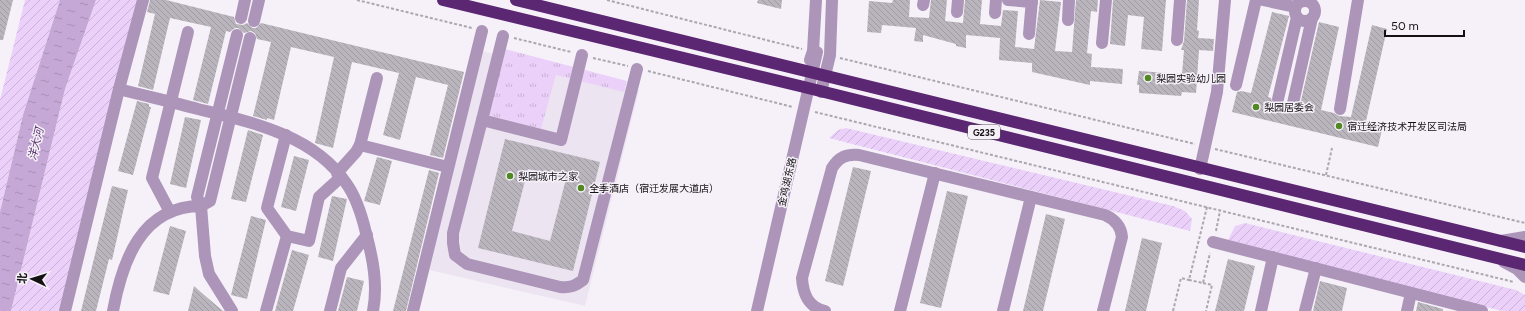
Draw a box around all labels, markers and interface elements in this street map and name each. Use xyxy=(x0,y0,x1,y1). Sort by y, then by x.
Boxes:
scale bar xyxy=(1385,12,1464,38)
text: 50 m xyxy=(1391,19,1419,33)
place label: 梨园实验幼儿园 xyxy=(1156,72,1226,85)
marker: 梨园实验幼儿园 xyxy=(1143,73,1153,83)
place label: 梨园居委会 xyxy=(1264,101,1314,114)
marker: 梨园居委会 xyxy=(1251,102,1261,112)
place label: 宿迁经济技术开发区司法局 xyxy=(1347,120,1467,133)
marker: 宿迁经济技术开发区司法局 xyxy=(1334,121,1344,131)
water label: 洋大河 xyxy=(26,124,47,162)
road number: G235 xyxy=(968,125,1000,139)
street label: 金鸡湖东路 xyxy=(775,156,799,208)
place label: 梨园城市之家 xyxy=(518,170,579,183)
marker: 梨园城市之家 xyxy=(505,171,515,181)
place label: 全季酒店（宿迁发展大道店） xyxy=(589,182,719,195)
marker: 全季酒店（宿迁发展大道店） xyxy=(576,183,586,193)
north arrow xyxy=(12,259,52,299)
text: 北 xyxy=(16,272,29,284)

